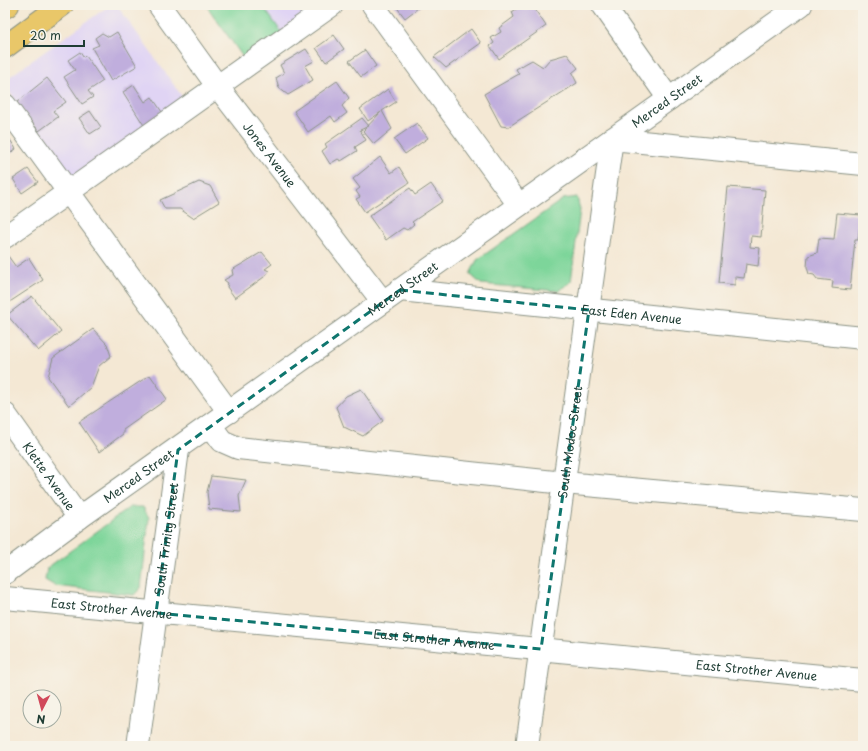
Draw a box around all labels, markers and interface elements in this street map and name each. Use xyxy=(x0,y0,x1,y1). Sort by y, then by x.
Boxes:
scale bar xyxy=(24,22,84,48)
text: 20 m xyxy=(30,26,61,44)
street label: Merced Street xyxy=(628,69,706,132)
street label: Jones Avenue xyxy=(239,118,301,191)
street label: Merced Street xyxy=(364,257,441,319)
street label: East Eden Avenue xyxy=(581,300,683,328)
street label: South Modoc Street xyxy=(553,385,586,499)
street label: Klette Avenue xyxy=(19,438,80,514)
street label: Merced Street xyxy=(99,445,177,507)
street label: South Trinity Street xyxy=(149,481,183,596)
street label: East Strother Avenue xyxy=(50,593,173,623)
street label: East Strother Avenue xyxy=(373,624,496,654)
street label: East Strother Avenue xyxy=(695,655,819,685)
north arrow xyxy=(22,689,62,729)
text: N xyxy=(35,711,46,728)

